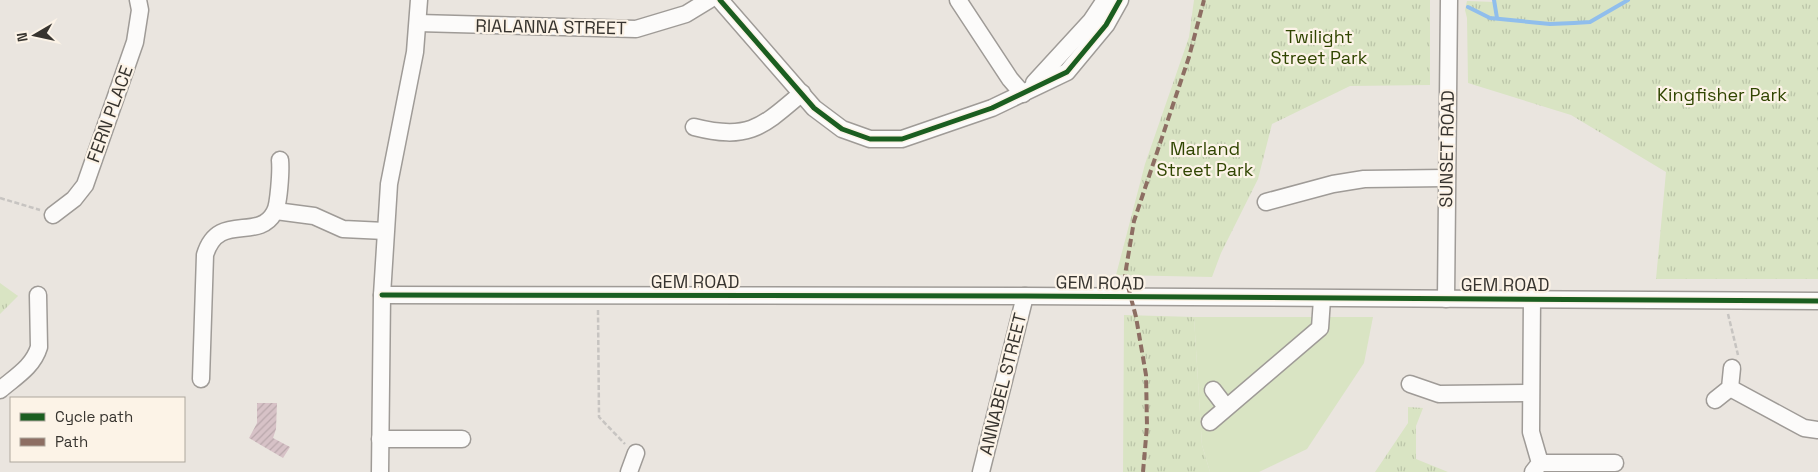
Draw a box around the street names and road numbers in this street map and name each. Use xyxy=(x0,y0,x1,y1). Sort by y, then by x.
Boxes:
street label: RIALANNA STREET xyxy=(475,14,627,39)
street label: FERN PLACE xyxy=(81,62,138,165)
street label: SUNSET ROAD xyxy=(1434,90,1459,208)
street label: GEM ROAD xyxy=(651,270,739,293)
street label: GEM ROAD xyxy=(1055,270,1145,295)
street label: GEM ROAD xyxy=(1461,273,1549,296)
street label: ANNABEL STREET xyxy=(974,310,1031,457)

